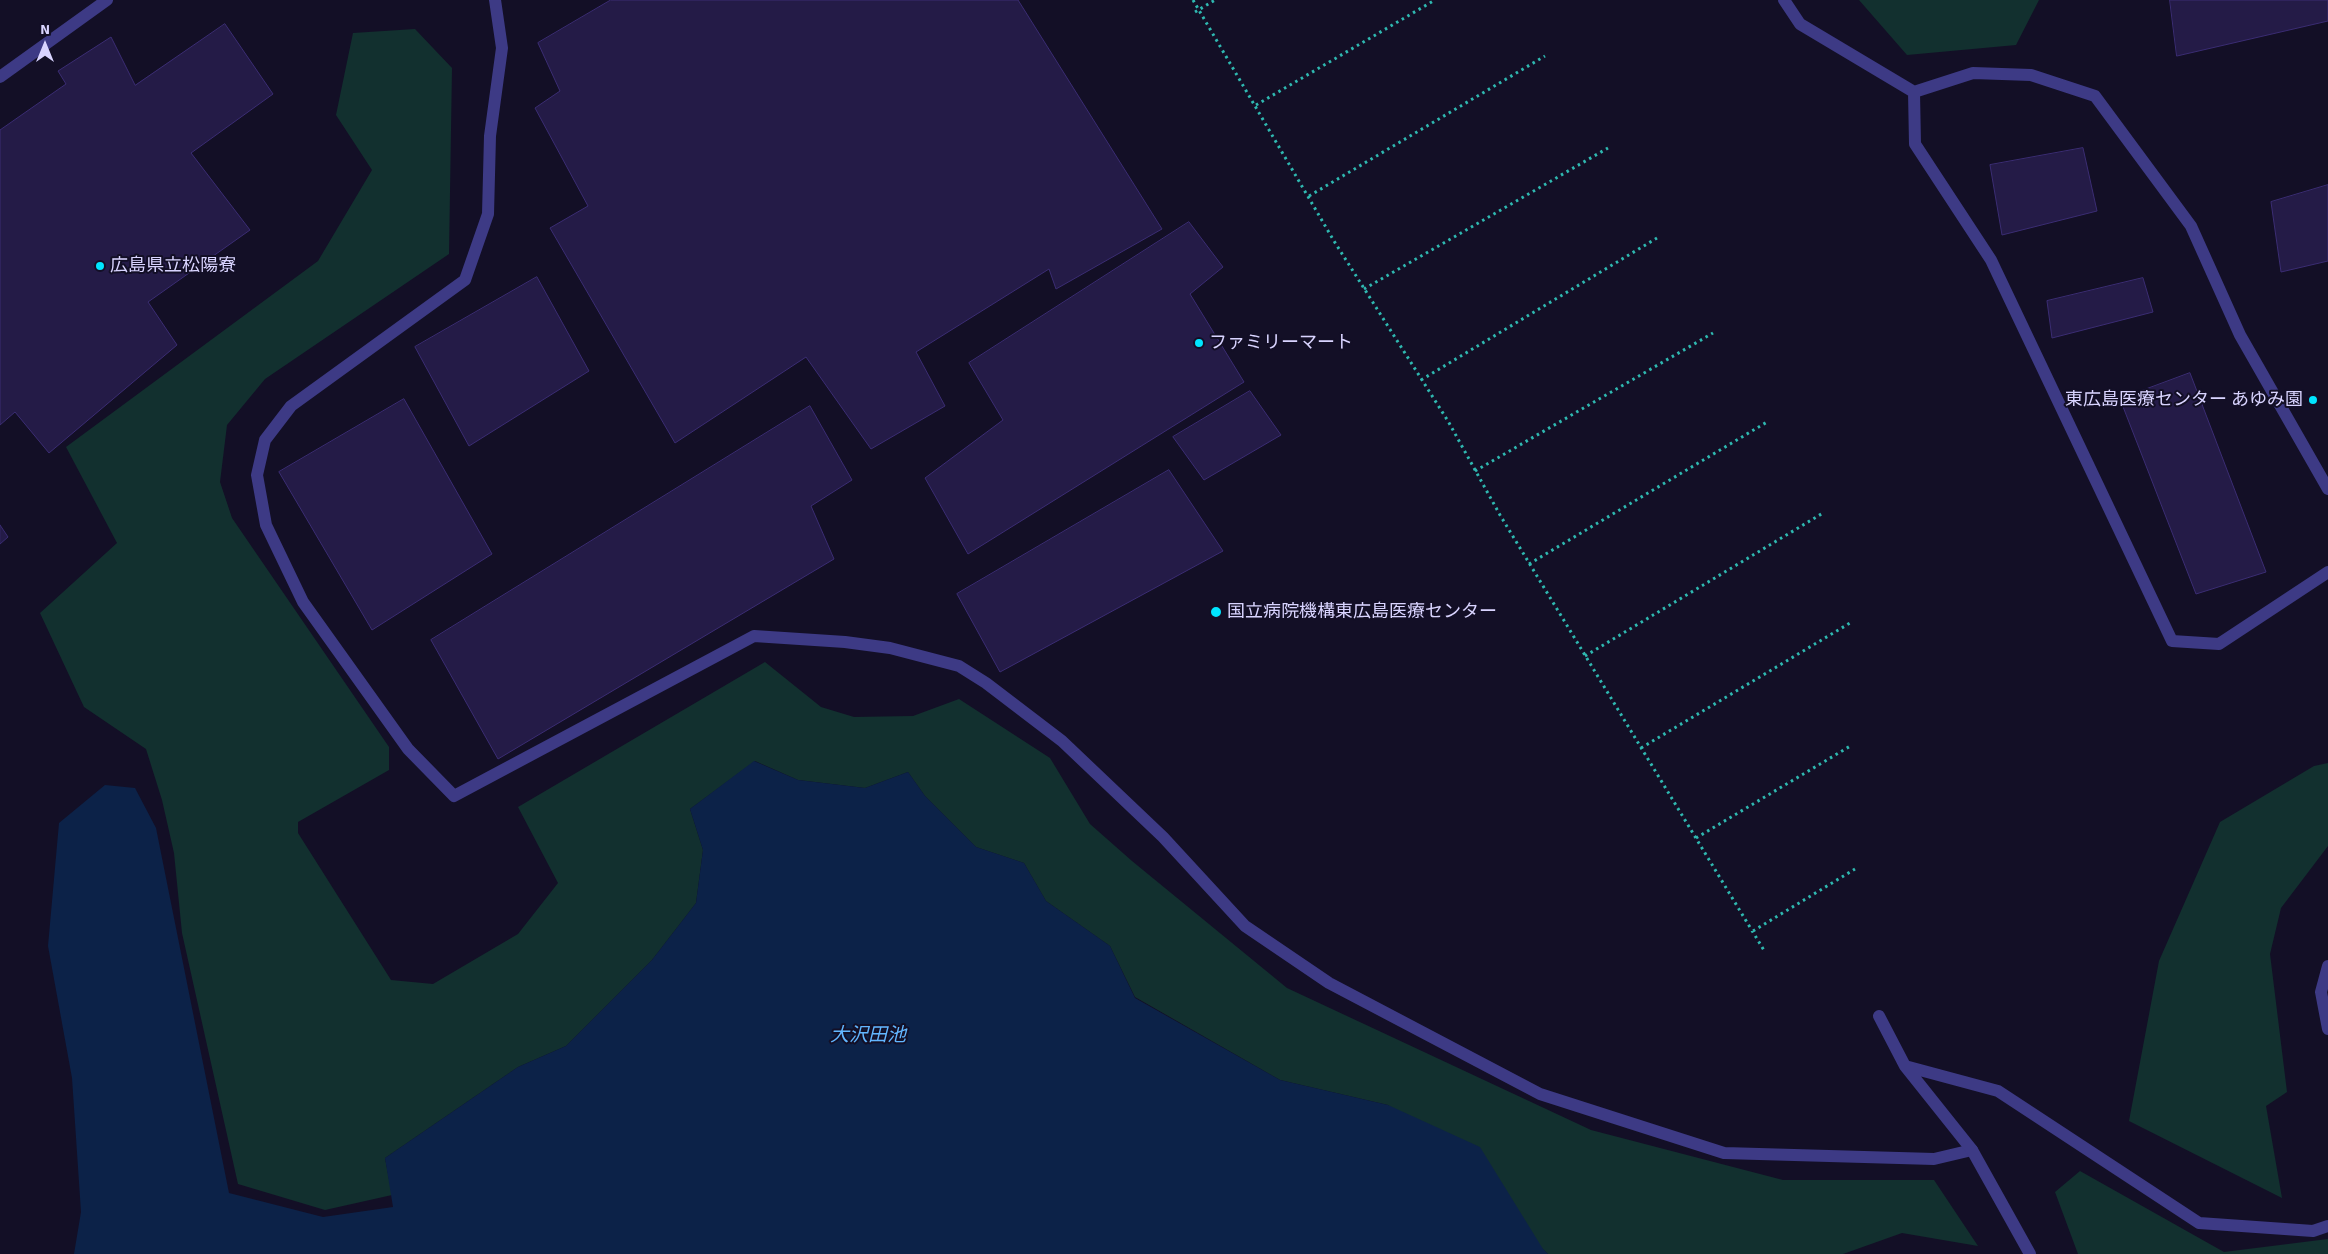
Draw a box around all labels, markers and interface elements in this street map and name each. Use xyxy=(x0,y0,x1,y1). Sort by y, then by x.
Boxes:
north arrow xyxy=(20,20,70,70)
text: N xyxy=(40,21,50,38)
place label: 広島県立松陽寮 xyxy=(110,255,236,277)
marker: 広島県立松陽寮 xyxy=(94,260,106,272)
place label: ファミリーマート xyxy=(1209,332,1353,354)
marker: ファミリーマート xyxy=(1193,337,1205,349)
place label: 東広島医療センター あゆみ園 xyxy=(2065,389,2303,411)
marker: 東広島医療センター あゆみ園 xyxy=(2307,394,2319,406)
place label: 国立病院機構東広島医療センター xyxy=(1227,601,1497,623)
marker: 国立病院機構東広島医療センター xyxy=(1209,605,1223,619)
water label: 大沢田池 xyxy=(830,1025,906,1047)

